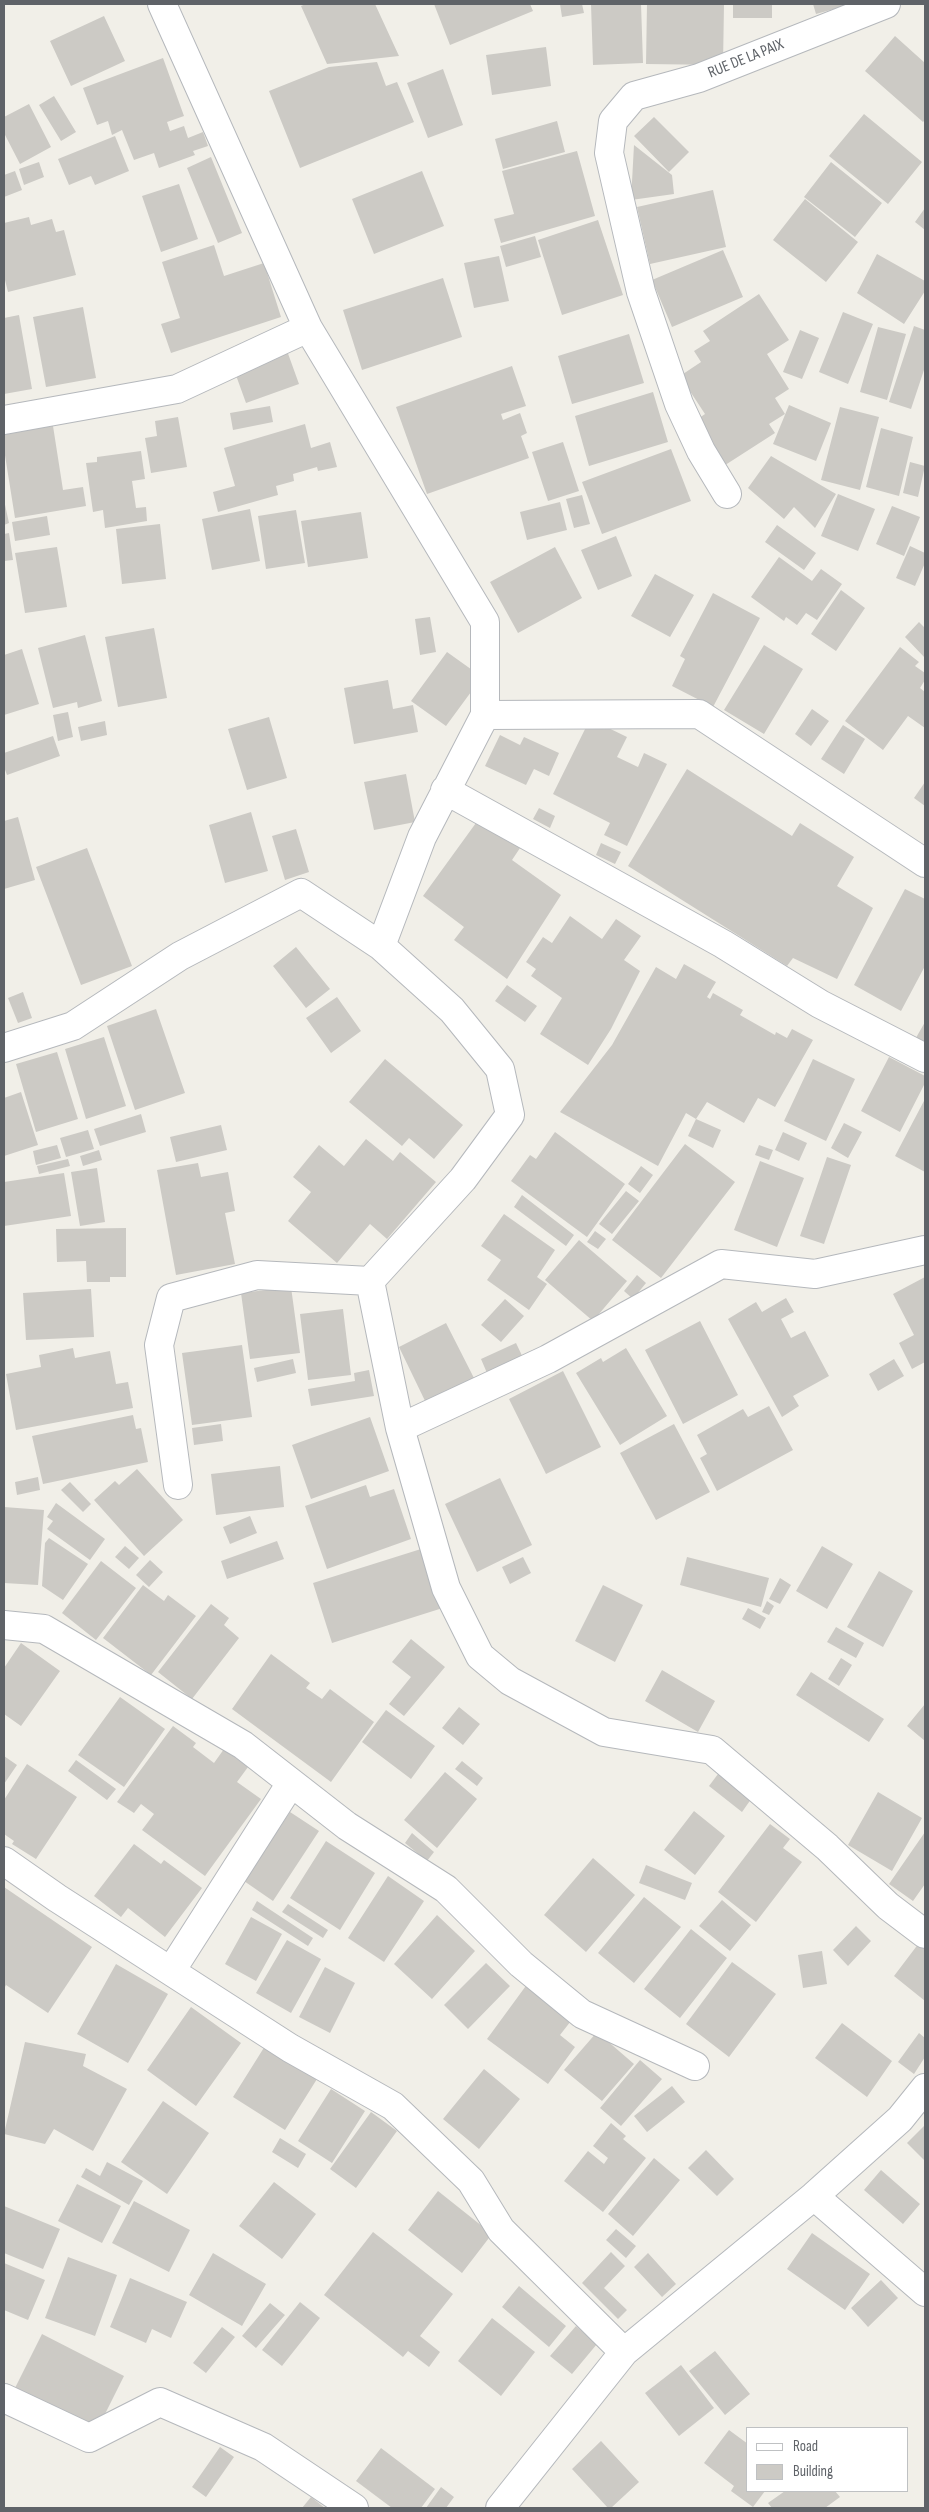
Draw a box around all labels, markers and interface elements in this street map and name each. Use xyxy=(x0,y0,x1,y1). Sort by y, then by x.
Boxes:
street label: RUE DE LA PAIX xyxy=(705,35,787,83)
legend xyxy=(746,2427,909,2492)
text: Road xyxy=(793,2437,818,2456)
text: Building xyxy=(793,2462,833,2481)

